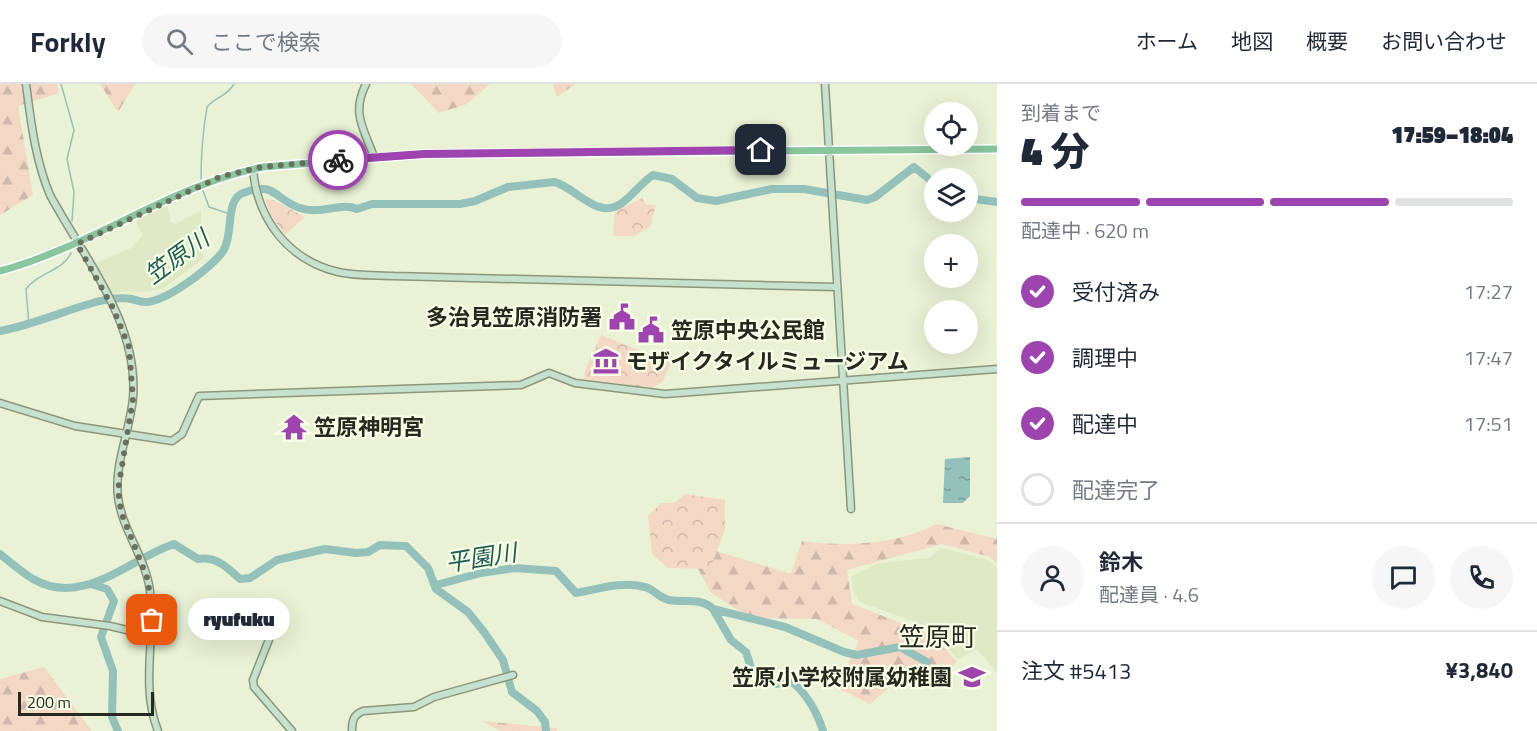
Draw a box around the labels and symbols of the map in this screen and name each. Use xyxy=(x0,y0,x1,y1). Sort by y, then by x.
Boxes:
pin xyxy=(735,124,786,175)
courier xyxy=(308,130,368,190)
water label: 笠原川 xyxy=(137,219,219,292)
place label: 多治見笠原消防署 xyxy=(426,300,602,334)
public building icon: 多治見笠原消防署 xyxy=(607,302,637,332)
place label: 笠原中央公民館 xyxy=(671,313,825,347)
public building icon: 笠原中央公民館 xyxy=(636,315,666,345)
place label: モザイクタイルミュージアム xyxy=(626,344,909,378)
museum icon: モザイクタイルミュージアム xyxy=(591,346,621,376)
place label: 笠原神明宮 xyxy=(314,410,424,444)
temple icon: 笠原神明宮 xyxy=(279,412,309,442)
water label: 平園川 xyxy=(442,533,522,580)
pin xyxy=(126,594,177,645)
callout: ryufuku xyxy=(188,599,290,641)
district label: 笠原町 xyxy=(899,617,977,656)
place label: 笠原小学校附属幼稚園 xyxy=(732,660,952,694)
school or university icon: 笠原小学校附属幼稚園 xyxy=(957,662,987,692)
scale bar xyxy=(18,689,154,716)

